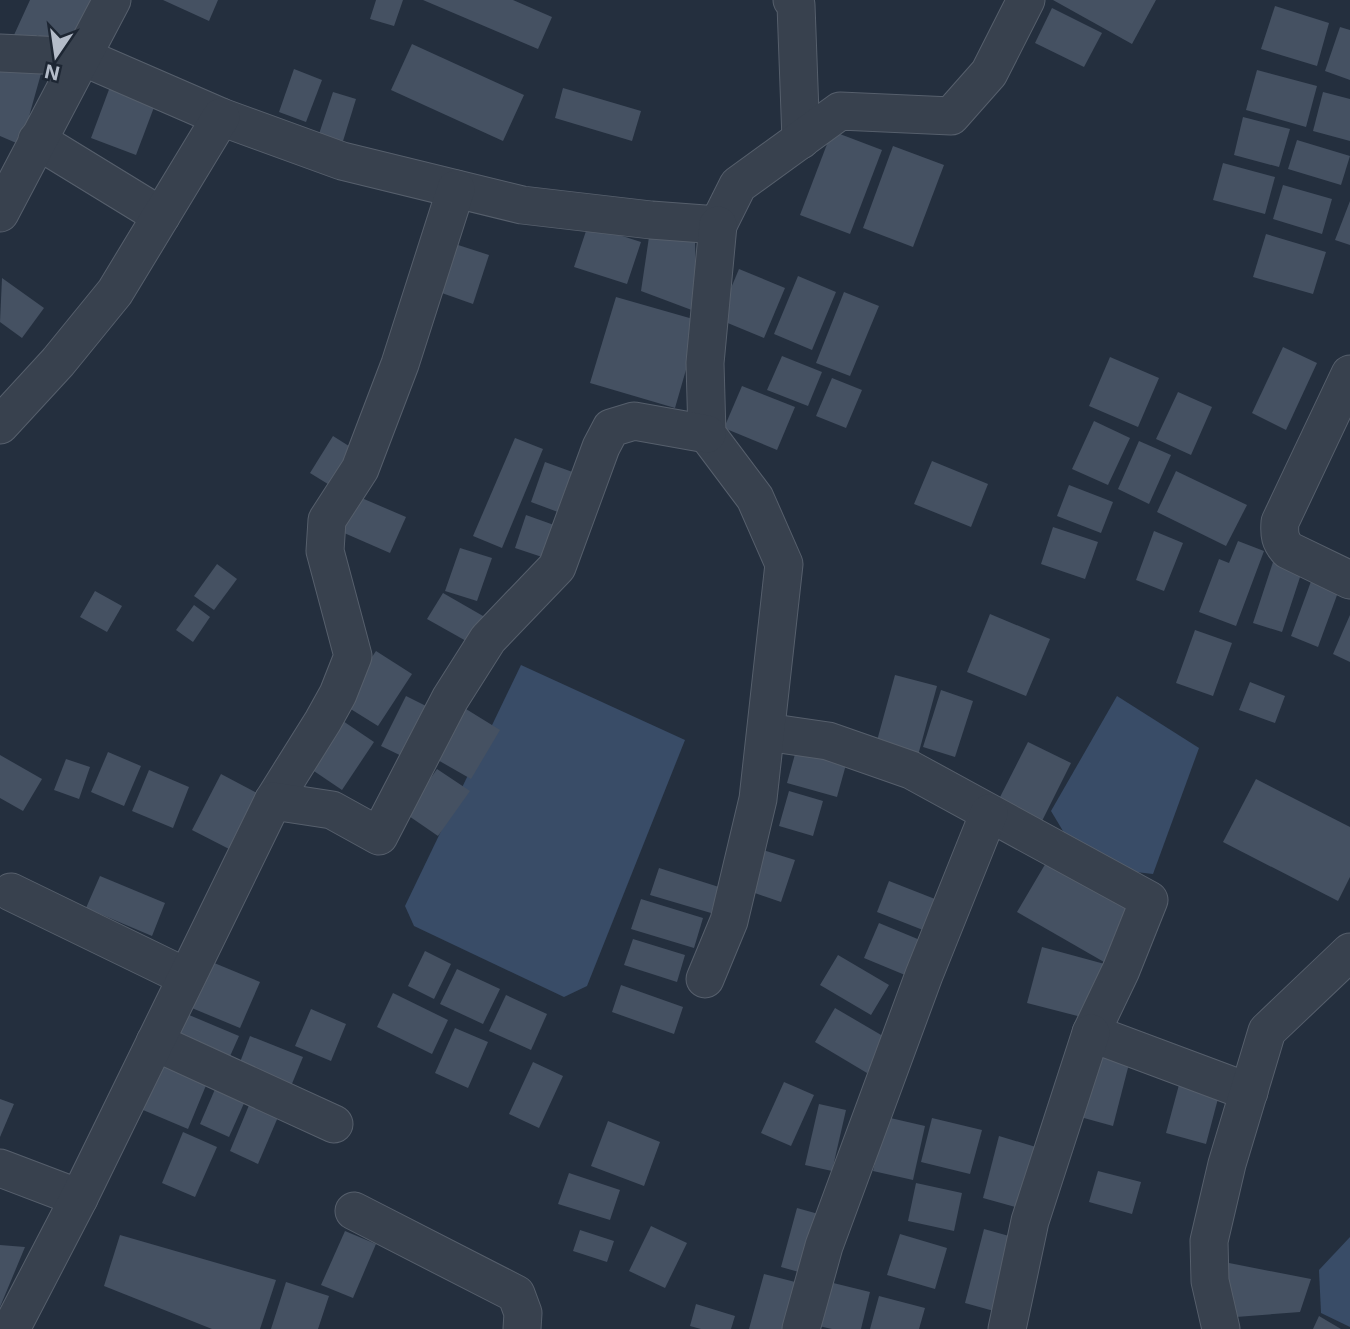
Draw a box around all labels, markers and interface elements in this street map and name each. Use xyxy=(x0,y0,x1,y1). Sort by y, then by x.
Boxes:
north arrow xyxy=(21,21,91,91)
text: N xyxy=(43,59,62,85)

